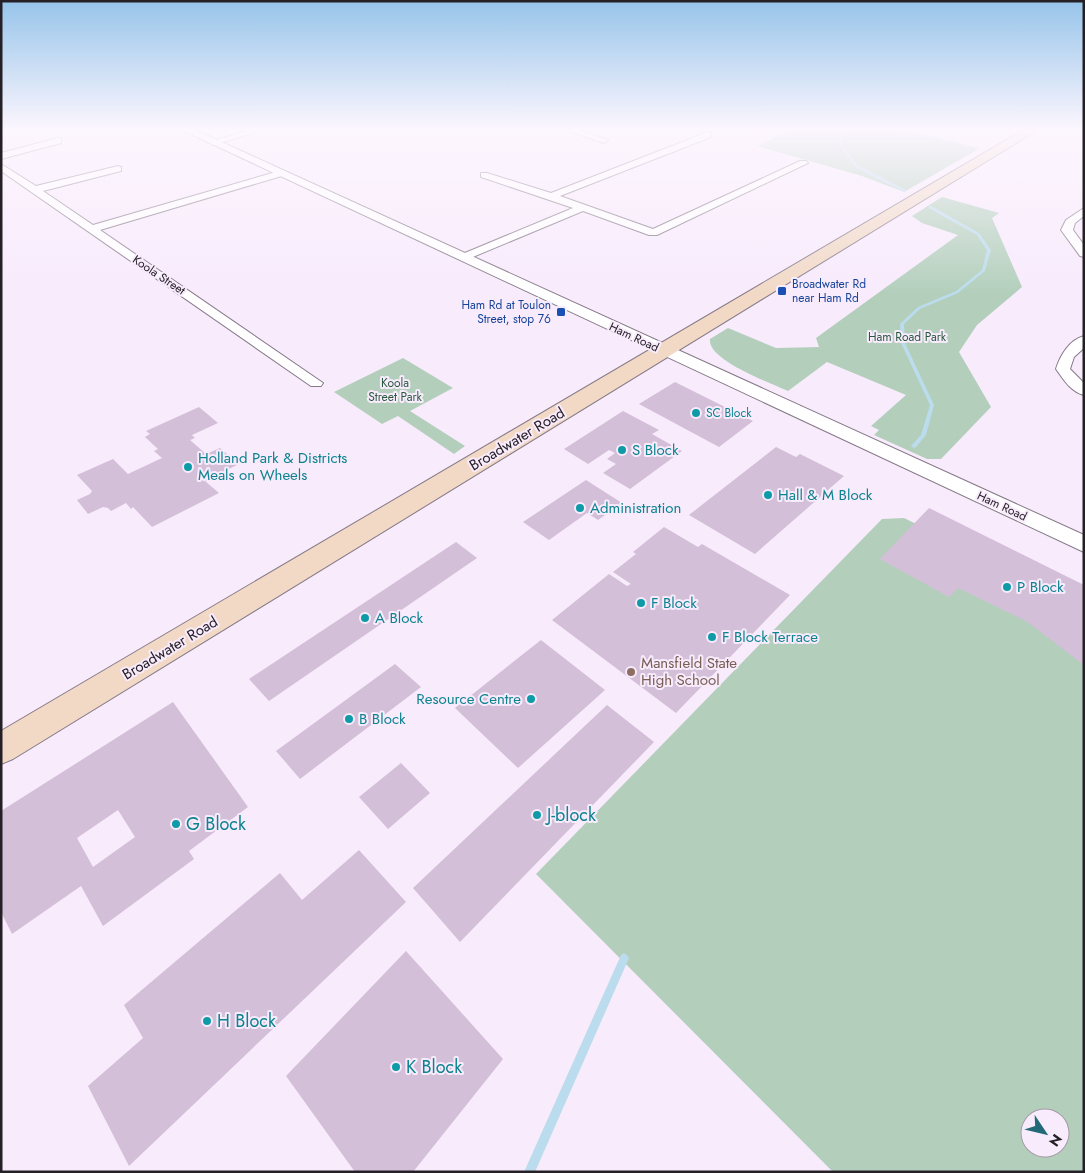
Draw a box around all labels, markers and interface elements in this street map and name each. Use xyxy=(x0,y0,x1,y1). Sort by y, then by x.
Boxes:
street label: Koola Street xyxy=(129,251,189,299)
place label: Broadwater Rd near Ham Rd xyxy=(792,275,866,307)
marker: Broadwater Rd near Ham Rd xyxy=(776,285,788,297)
place label: Ham Rd at Toulon Street, stop 76 xyxy=(461,296,551,328)
marker: Ham Rd at Toulon Street, stop 76 xyxy=(555,306,567,318)
street label: Ham Road xyxy=(606,318,662,356)
park label: Ham Road Park xyxy=(868,328,947,346)
park label: Koola Street Park xyxy=(368,374,423,406)
street label: Broadwater Road xyxy=(465,402,569,476)
place label: SC Block xyxy=(706,404,752,422)
marker: SC Block xyxy=(690,407,702,419)
place label: S Block xyxy=(632,439,679,461)
marker: S Block xyxy=(616,444,628,456)
place label: Holland Park & Districts Meals on Wheels xyxy=(198,447,347,486)
marker: Holland Park & Districts Meals on Wheels xyxy=(182,461,194,473)
place label: Hall & M Block xyxy=(778,484,873,506)
street label: Ham Road xyxy=(974,487,1030,525)
marker: Hall & M Block xyxy=(762,489,774,501)
place label: Administration xyxy=(590,497,681,519)
marker: Administration xyxy=(574,502,586,514)
place label: P Block xyxy=(1017,576,1064,598)
marker: P Block xyxy=(1001,581,1013,593)
place label: F Block xyxy=(651,592,697,614)
marker: F Block xyxy=(635,597,647,609)
place label: A Block xyxy=(375,607,424,629)
street label: Broadwater Road xyxy=(118,611,222,685)
marker: A Block xyxy=(359,612,371,624)
place label: F Block Terrace xyxy=(722,626,818,648)
marker: F Block Terrace xyxy=(706,631,718,643)
place label: Mansfield State High School xyxy=(641,652,737,691)
marker: Mansfield State High School xyxy=(625,666,637,678)
place label: Resource Centre xyxy=(416,688,521,710)
marker: Resource Centre xyxy=(525,693,537,705)
place label: B Block xyxy=(359,708,406,730)
marker: B Block xyxy=(343,713,355,725)
place label: J-block xyxy=(545,802,596,828)
marker: J-block xyxy=(531,809,543,821)
place label: G Block xyxy=(186,811,246,837)
marker: G Block xyxy=(170,818,182,830)
place label: H Block xyxy=(217,1008,276,1034)
marker: H Block xyxy=(201,1015,213,1027)
place label: K Block xyxy=(406,1054,462,1080)
marker: K Block xyxy=(390,1061,402,1073)
north arrow xyxy=(1020,1108,1070,1158)
text: N xyxy=(1044,1130,1067,1151)

